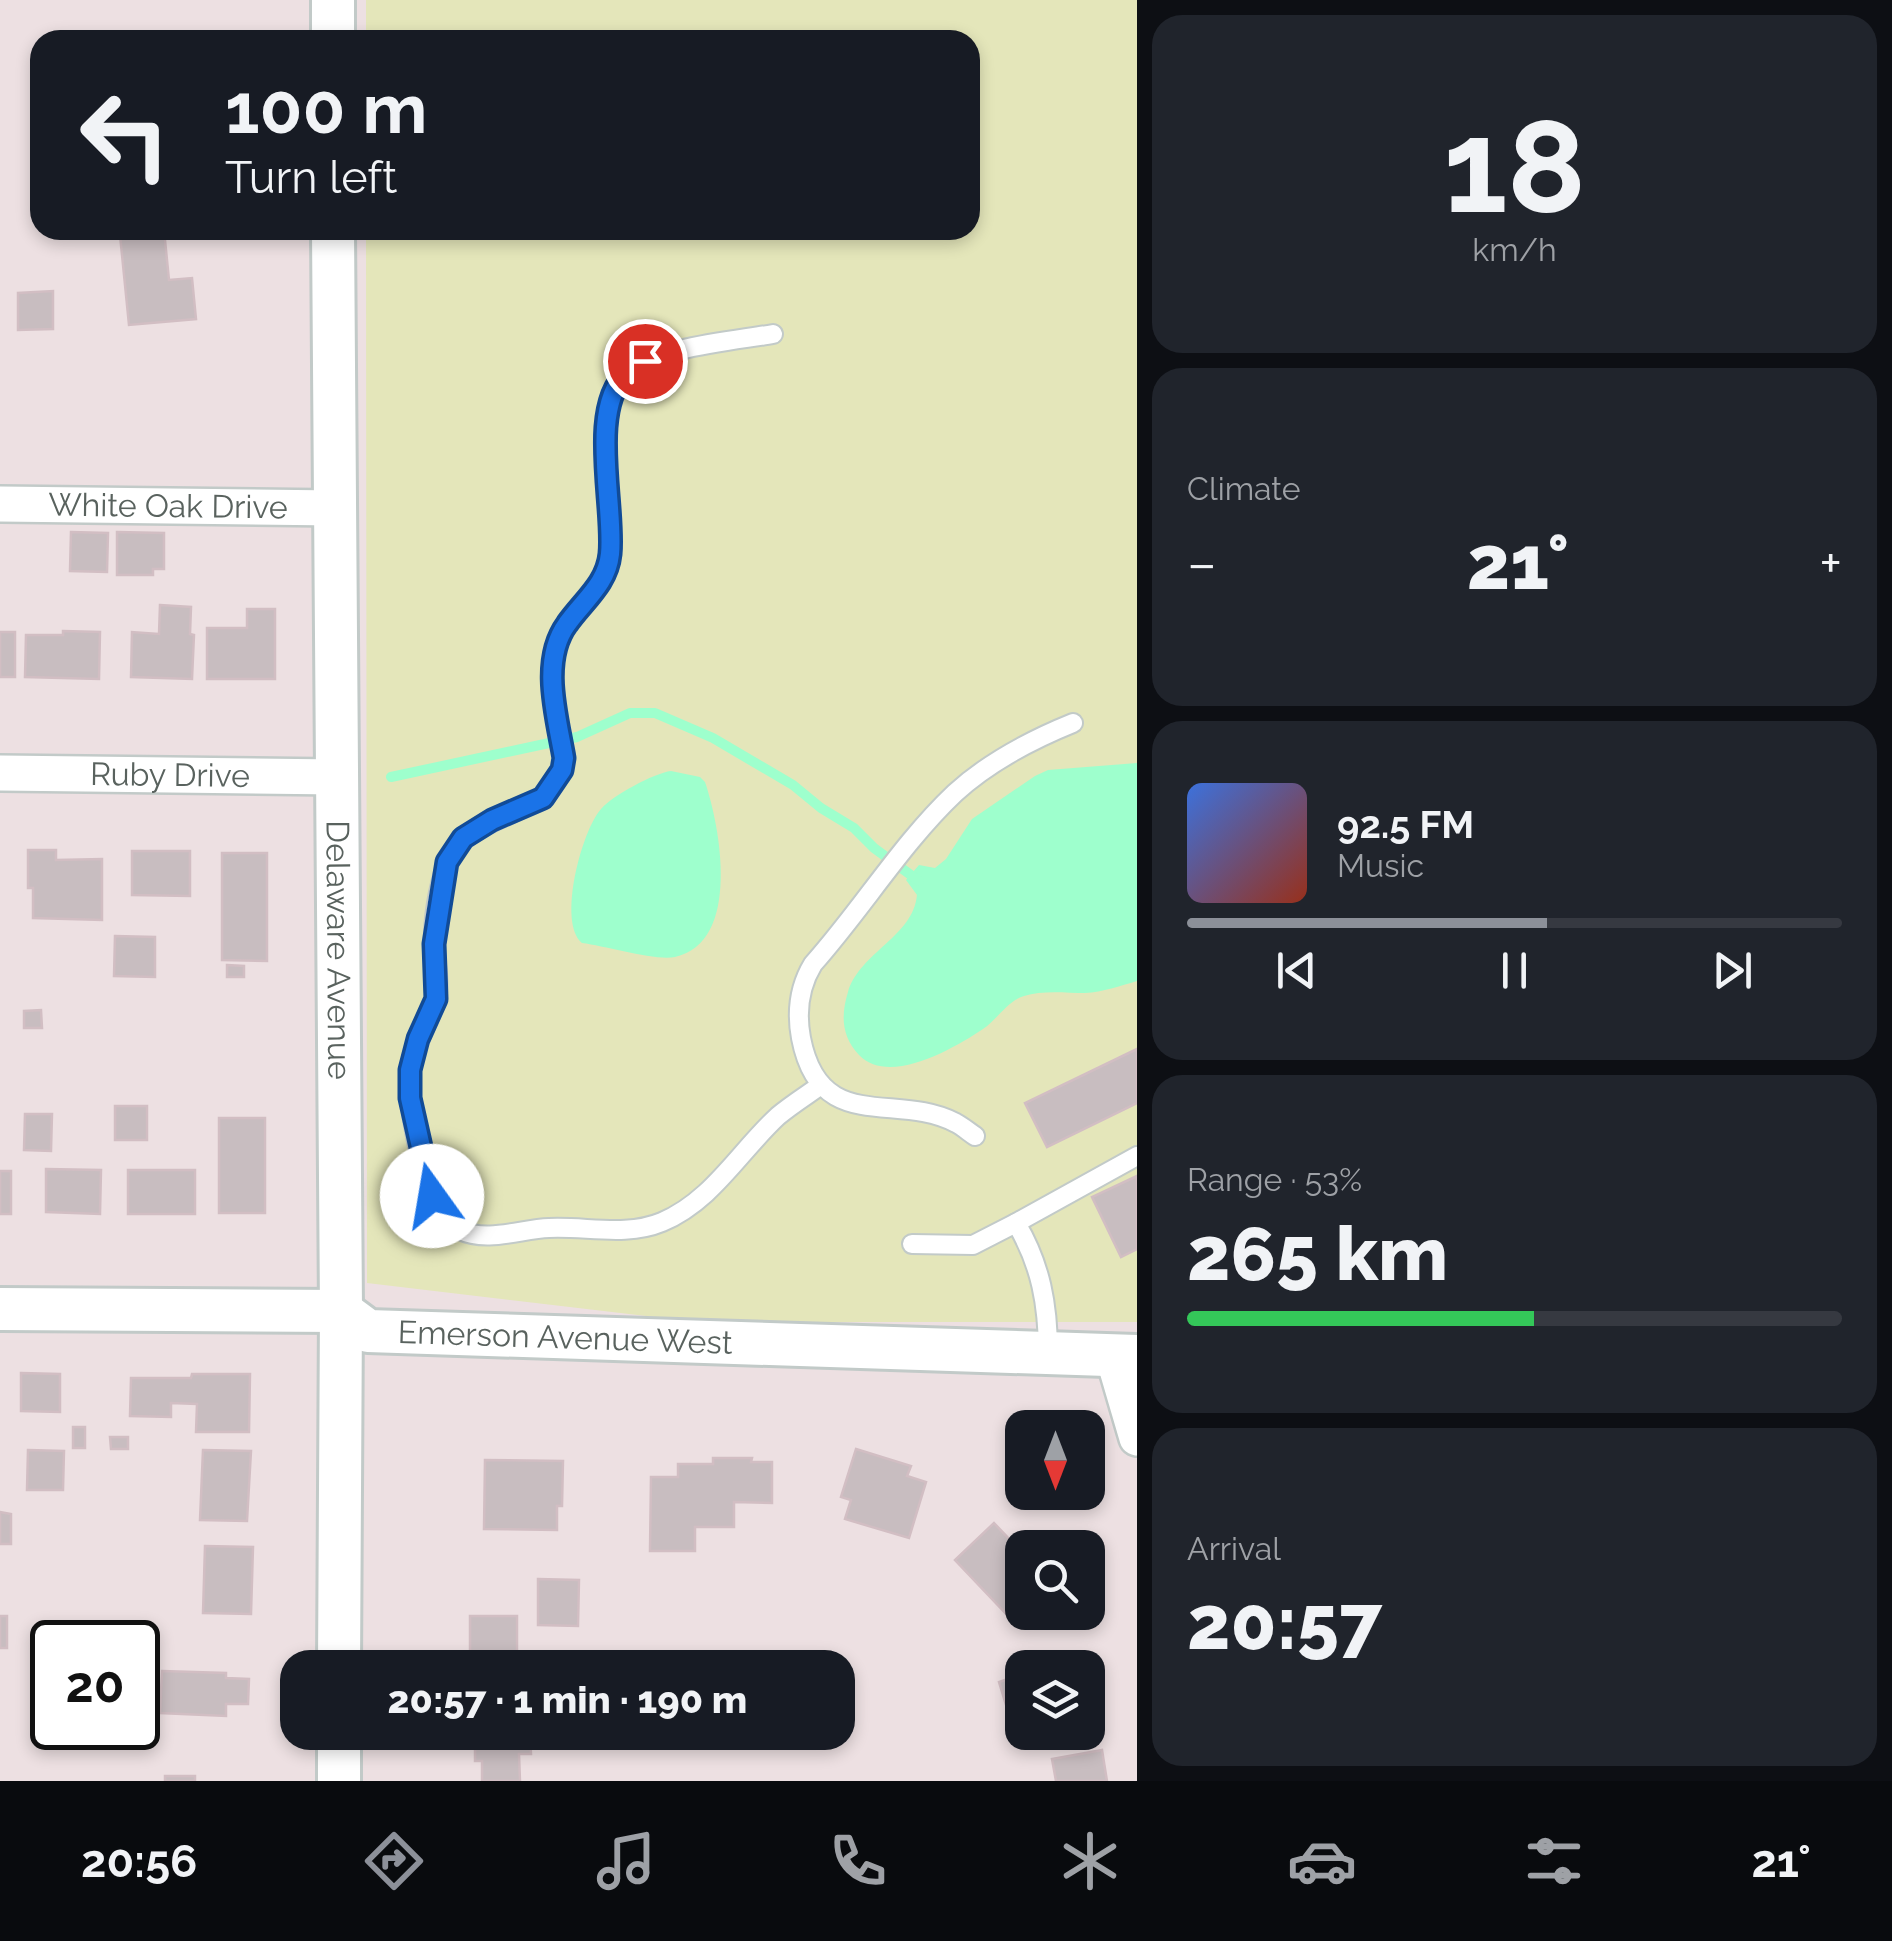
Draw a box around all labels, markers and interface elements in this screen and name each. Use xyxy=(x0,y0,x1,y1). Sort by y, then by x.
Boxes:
text: 100 m xyxy=(225,67,428,149)
icon: left xyxy=(60,70,190,200)
text: 18 xyxy=(1443,90,1586,242)
text: Turn left xyxy=(225,151,397,204)
text: km/h xyxy=(1472,231,1557,268)
pin xyxy=(603,319,688,404)
icon: arrive xyxy=(618,334,673,389)
text: Climate xyxy=(1187,470,1301,507)
street label: White Oak Drive xyxy=(48,486,288,525)
text: 21° xyxy=(1467,518,1569,607)
text: − xyxy=(1187,531,1217,596)
text: + xyxy=(1819,531,1842,596)
street label: Ruby Drive xyxy=(90,755,250,794)
text: 92.5 FM xyxy=(1337,802,1474,847)
street label: Delaware Avenue xyxy=(319,820,358,1080)
text: Music xyxy=(1337,847,1424,884)
icon: previous xyxy=(1269,943,1324,998)
icon: pause xyxy=(1487,943,1542,998)
icon: next xyxy=(1705,943,1760,998)
position arrow xyxy=(380,1144,484,1248)
text: Range · 53% xyxy=(1187,1161,1362,1198)
text: 265 km xyxy=(1187,1209,1448,1298)
street label: Emerson Avenue West xyxy=(397,1313,734,1361)
north arrow xyxy=(1005,1410,1105,1510)
map controls xyxy=(1005,1410,1105,1750)
button: search xyxy=(1005,1530,1105,1630)
text: Arrival xyxy=(1187,1530,1281,1567)
text: 20:57 xyxy=(1187,1578,1382,1667)
speed limit sign: 20 xyxy=(30,1620,160,1750)
button: layers xyxy=(1005,1650,1105,1750)
text: 20:57 · 1 min · 190 m xyxy=(388,1677,747,1722)
icon: directions xyxy=(359,1826,429,1896)
icon: music xyxy=(591,1826,661,1896)
icon: phone xyxy=(823,1826,893,1896)
icon: climate xyxy=(1055,1826,1125,1896)
icon: car xyxy=(1287,1826,1357,1896)
icon: filters xyxy=(1519,1826,1589,1896)
text: 20:56 xyxy=(81,1835,197,1888)
text: 21° xyxy=(1751,1835,1811,1888)

